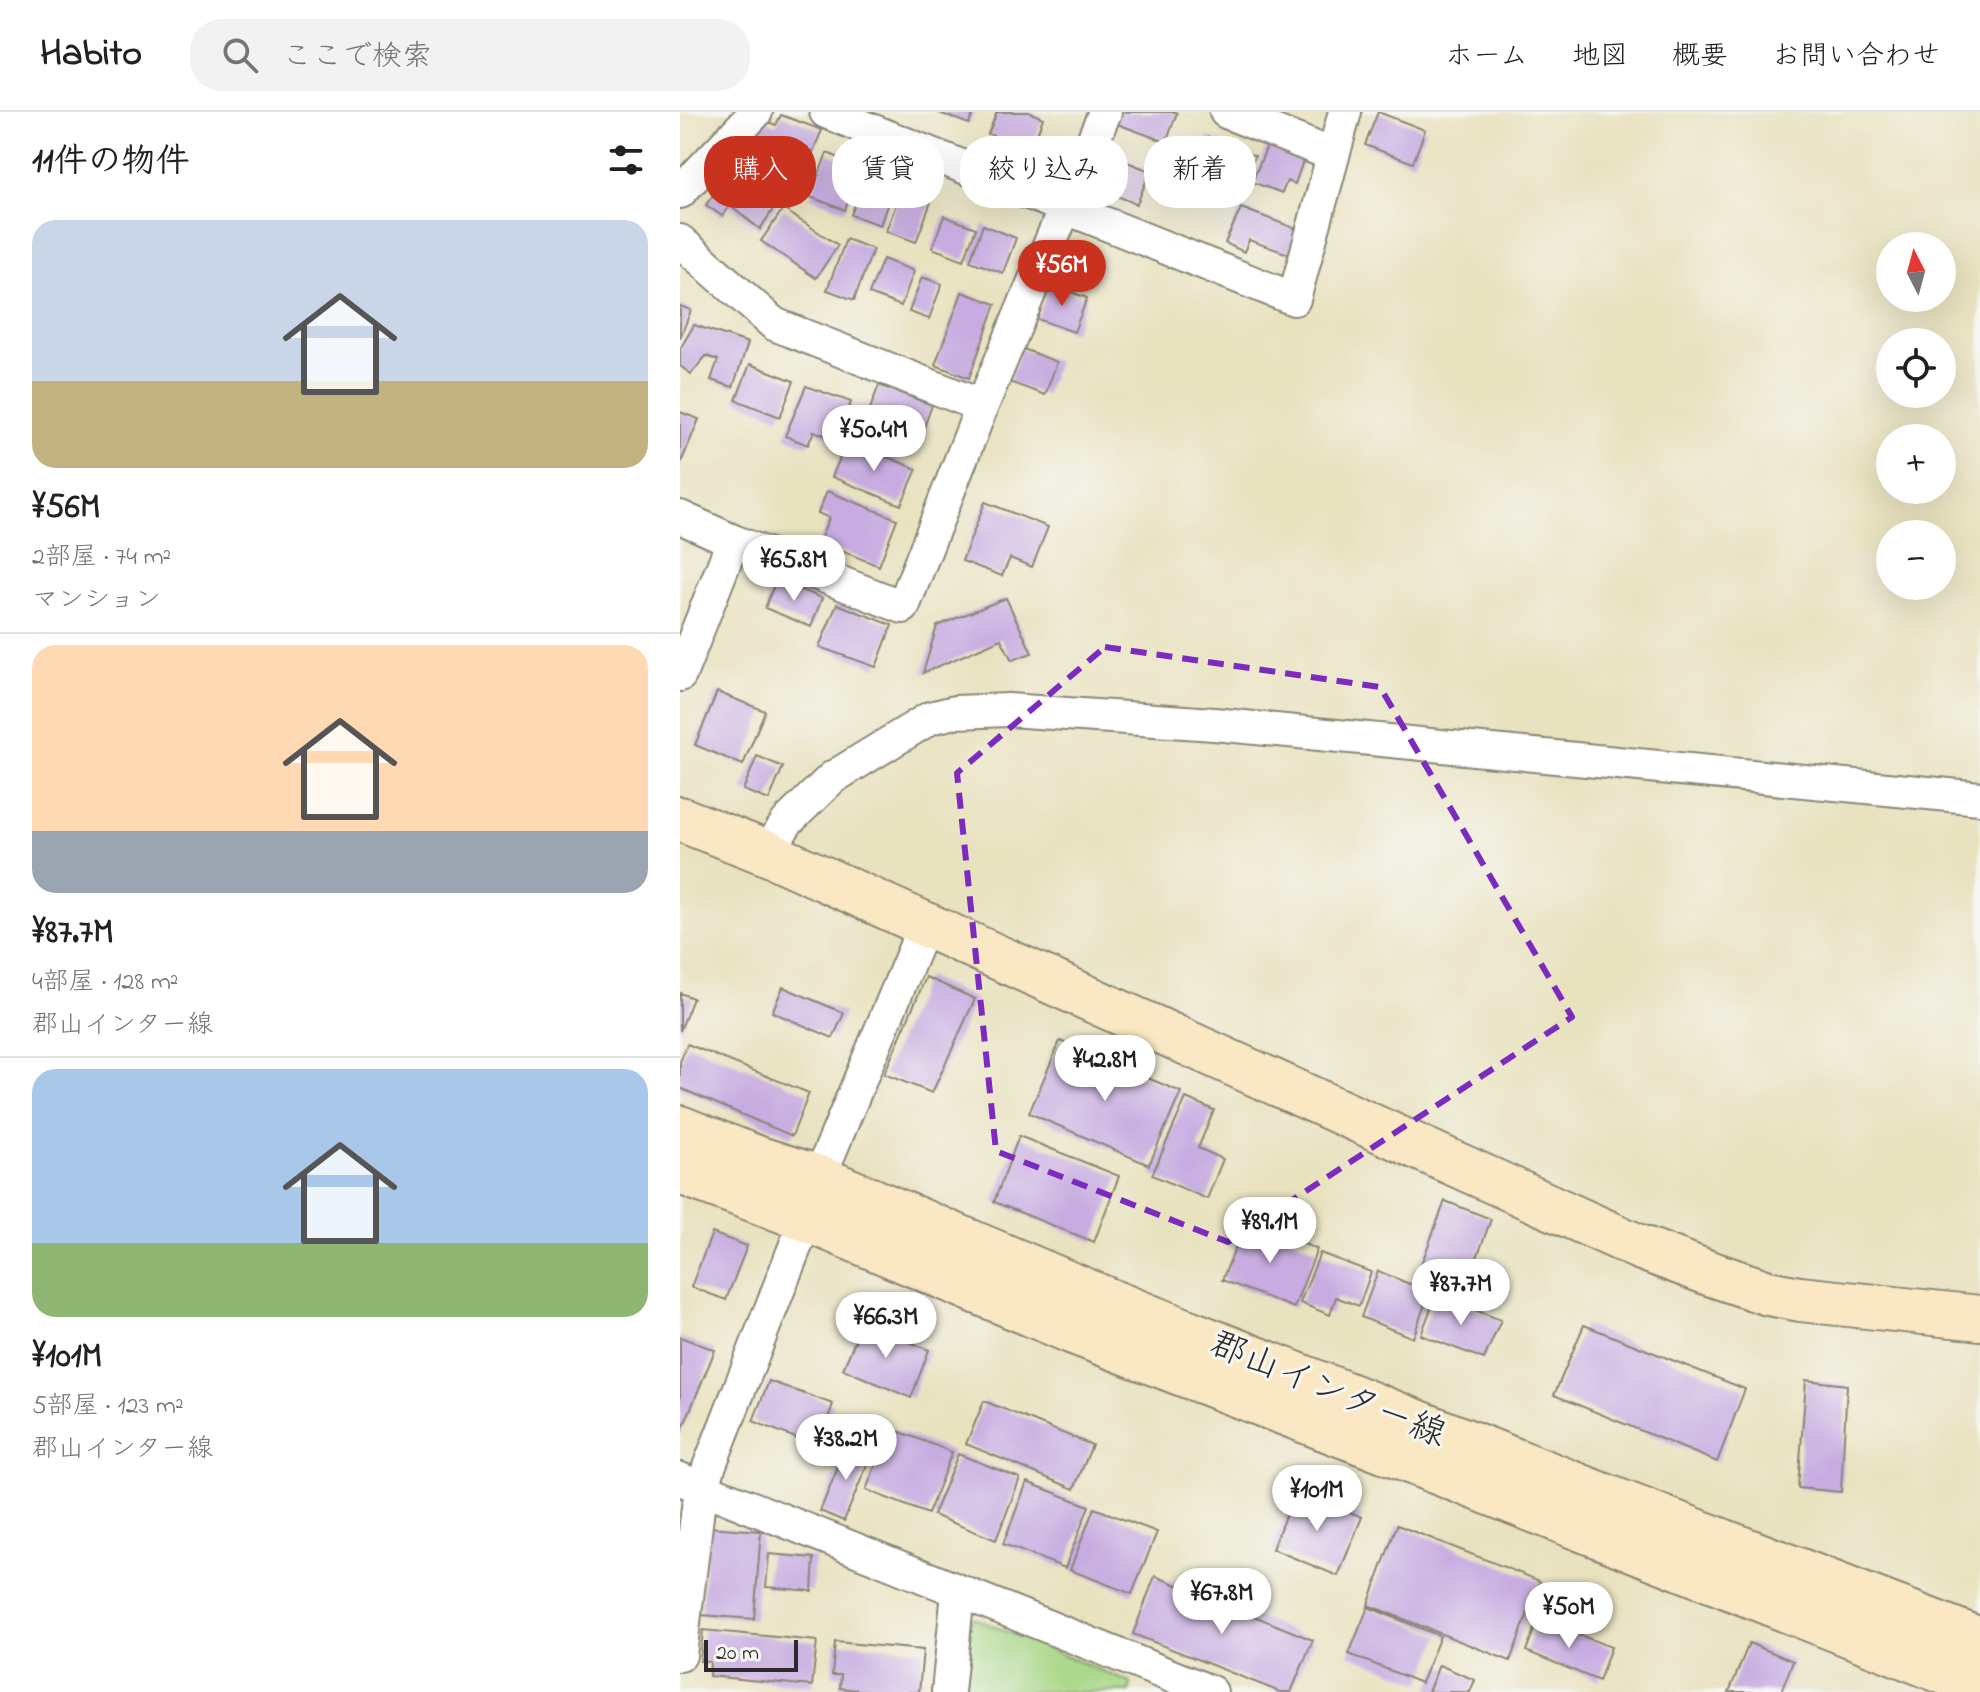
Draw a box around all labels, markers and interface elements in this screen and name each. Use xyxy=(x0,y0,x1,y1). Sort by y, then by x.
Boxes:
search box xyxy=(190,19,750,91)
text: Habito xyxy=(40,27,142,83)
icon: search xyxy=(218,33,262,77)
text: ここで検索 xyxy=(282,36,432,80)
text: ホーム xyxy=(1445,37,1528,78)
text: 地図 xyxy=(1572,37,1628,78)
text: 概要 xyxy=(1672,37,1728,78)
text: お問い合わせ xyxy=(1772,37,1940,78)
chip: 購入 xyxy=(704,136,816,208)
chip: 賃貸 xyxy=(832,136,944,208)
chip: 絞り込み xyxy=(960,136,1128,208)
chip: 新着 xyxy=(1144,136,1256,208)
text: 11件の物件 xyxy=(32,138,190,188)
icon: filters xyxy=(604,138,648,182)
north arrow xyxy=(1876,232,1956,312)
map controls xyxy=(1876,232,1956,600)
pin: ¥56M xyxy=(1015,240,1109,308)
text: ¥56M xyxy=(1036,247,1088,285)
icon: home xyxy=(268,272,412,416)
button: locate xyxy=(1876,328,1956,408)
pin: ¥50.4M xyxy=(809,405,939,473)
text: ¥50.4M xyxy=(840,412,908,450)
button: + xyxy=(1876,424,1956,504)
text: ¥56M xyxy=(32,484,100,534)
button: − xyxy=(1876,520,1956,600)
pin: ¥65.8M xyxy=(729,535,859,603)
text: 2部屋 · 74 m² xyxy=(32,539,171,577)
text: ¥65.8M xyxy=(760,542,828,580)
text: マンション xyxy=(32,582,161,620)
icon: home xyxy=(268,697,412,841)
text: ¥87.7M xyxy=(32,909,114,959)
text: 4部屋 · 128 m² xyxy=(32,964,179,1002)
text: 郡山インター線 xyxy=(32,1007,213,1045)
pin: ¥42.8M xyxy=(1040,1035,1170,1103)
text: ¥42.8M xyxy=(1073,1042,1137,1080)
icon: home xyxy=(268,1121,412,1265)
pin: ¥89.1M xyxy=(1205,1197,1335,1265)
text: ¥89.1M xyxy=(1241,1204,1299,1242)
pin: ¥87.7M xyxy=(1396,1259,1526,1327)
text: ¥87.7M xyxy=(1430,1266,1492,1304)
pin: ¥66.3M xyxy=(821,1292,951,1360)
text: ¥66.3M xyxy=(854,1299,918,1337)
street label: 郡山インター線 xyxy=(1201,1320,1453,1463)
text: ¥101M xyxy=(32,1333,102,1383)
text: 5部屋 · 123 m² xyxy=(32,1388,184,1426)
pin: ¥38.2M xyxy=(781,1414,911,1482)
text: ¥38.2M xyxy=(814,1421,878,1459)
text: 郡山インター線 xyxy=(32,1431,213,1469)
pin: ¥101M xyxy=(1261,1465,1373,1533)
text: ¥101M xyxy=(1290,1472,1344,1510)
pin: ¥67.8M xyxy=(1157,1568,1287,1636)
text: ¥67.8M xyxy=(1190,1575,1254,1613)
pin: ¥50M xyxy=(1522,1582,1616,1650)
text: ¥50M xyxy=(1543,1589,1595,1627)
scale bar xyxy=(704,1636,798,1672)
text: 20 m xyxy=(716,1638,759,1670)

